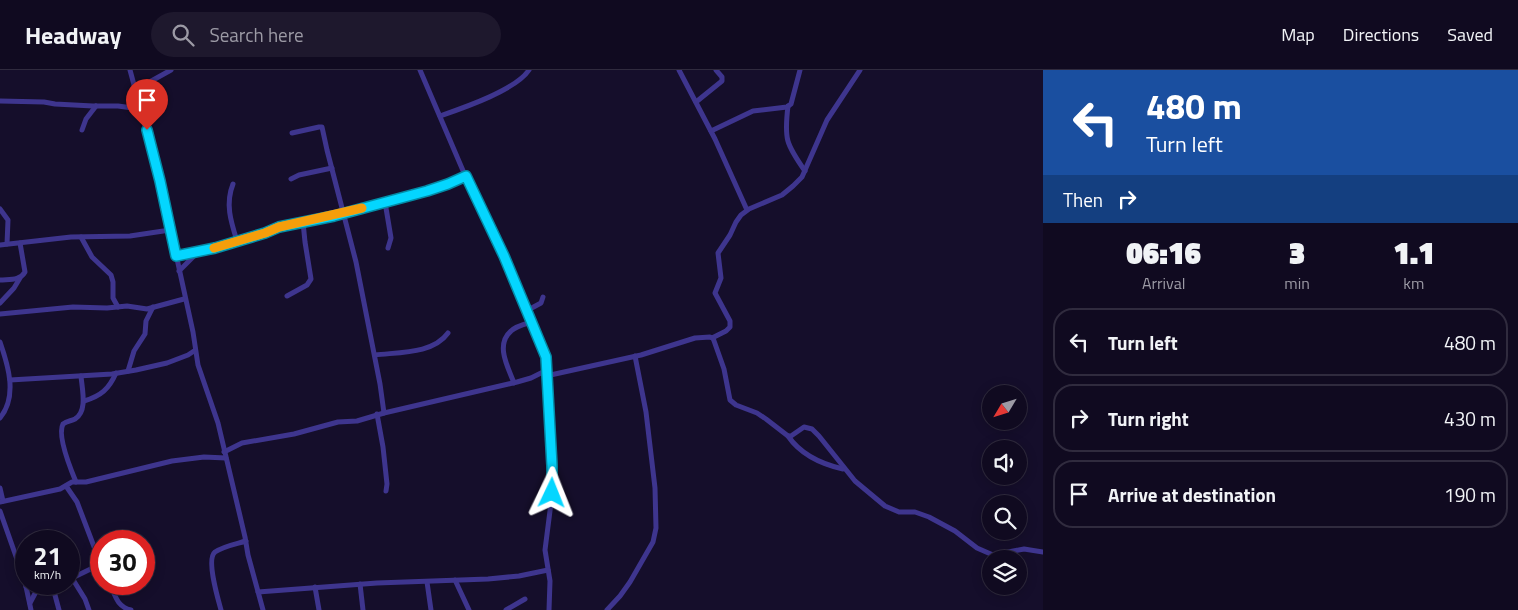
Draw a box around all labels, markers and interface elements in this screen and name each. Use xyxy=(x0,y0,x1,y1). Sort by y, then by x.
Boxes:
search box xyxy=(151,12,501,57)
text: Headway xyxy=(25,17,121,53)
text: Search here xyxy=(209,20,304,49)
icon: search xyxy=(169,21,197,49)
text: Map xyxy=(1281,21,1315,48)
text: Directions xyxy=(1343,21,1419,48)
text: Saved xyxy=(1447,21,1493,48)
pin xyxy=(126,79,168,130)
text: 480 m xyxy=(1146,79,1242,133)
icon: arrive xyxy=(133,86,161,114)
icon: left xyxy=(1063,90,1128,155)
text: Turn left xyxy=(1146,127,1223,161)
text: Then xyxy=(1063,185,1103,214)
icon: right xyxy=(1113,185,1141,213)
text: 06:16 xyxy=(1126,230,1201,276)
text: 3 xyxy=(1289,230,1305,276)
text: 1.1 xyxy=(1393,230,1435,276)
text: Arrival xyxy=(1142,271,1185,295)
text: min xyxy=(1284,271,1310,295)
text: km xyxy=(1403,271,1424,295)
icon: left xyxy=(1065,328,1093,356)
text: Turn left xyxy=(1108,328,1178,357)
text: 480 m xyxy=(1444,328,1496,357)
north arrow xyxy=(982,385,1028,430)
map controls xyxy=(982,385,1027,595)
icon: right xyxy=(1065,404,1093,432)
text: Turn right xyxy=(1108,404,1189,433)
text: 430 m xyxy=(1444,404,1496,433)
button: sound xyxy=(982,440,1027,485)
position arrow xyxy=(525,466,577,518)
icon: arrive xyxy=(1065,480,1093,508)
text: Arrive at destination xyxy=(1108,480,1276,509)
text: 190 m xyxy=(1444,480,1496,509)
button: search xyxy=(982,495,1027,540)
speed limit sign: 30 xyxy=(90,530,155,595)
text: 21 xyxy=(33,537,62,575)
button: layers xyxy=(982,550,1027,595)
text: km/h xyxy=(34,565,61,584)

